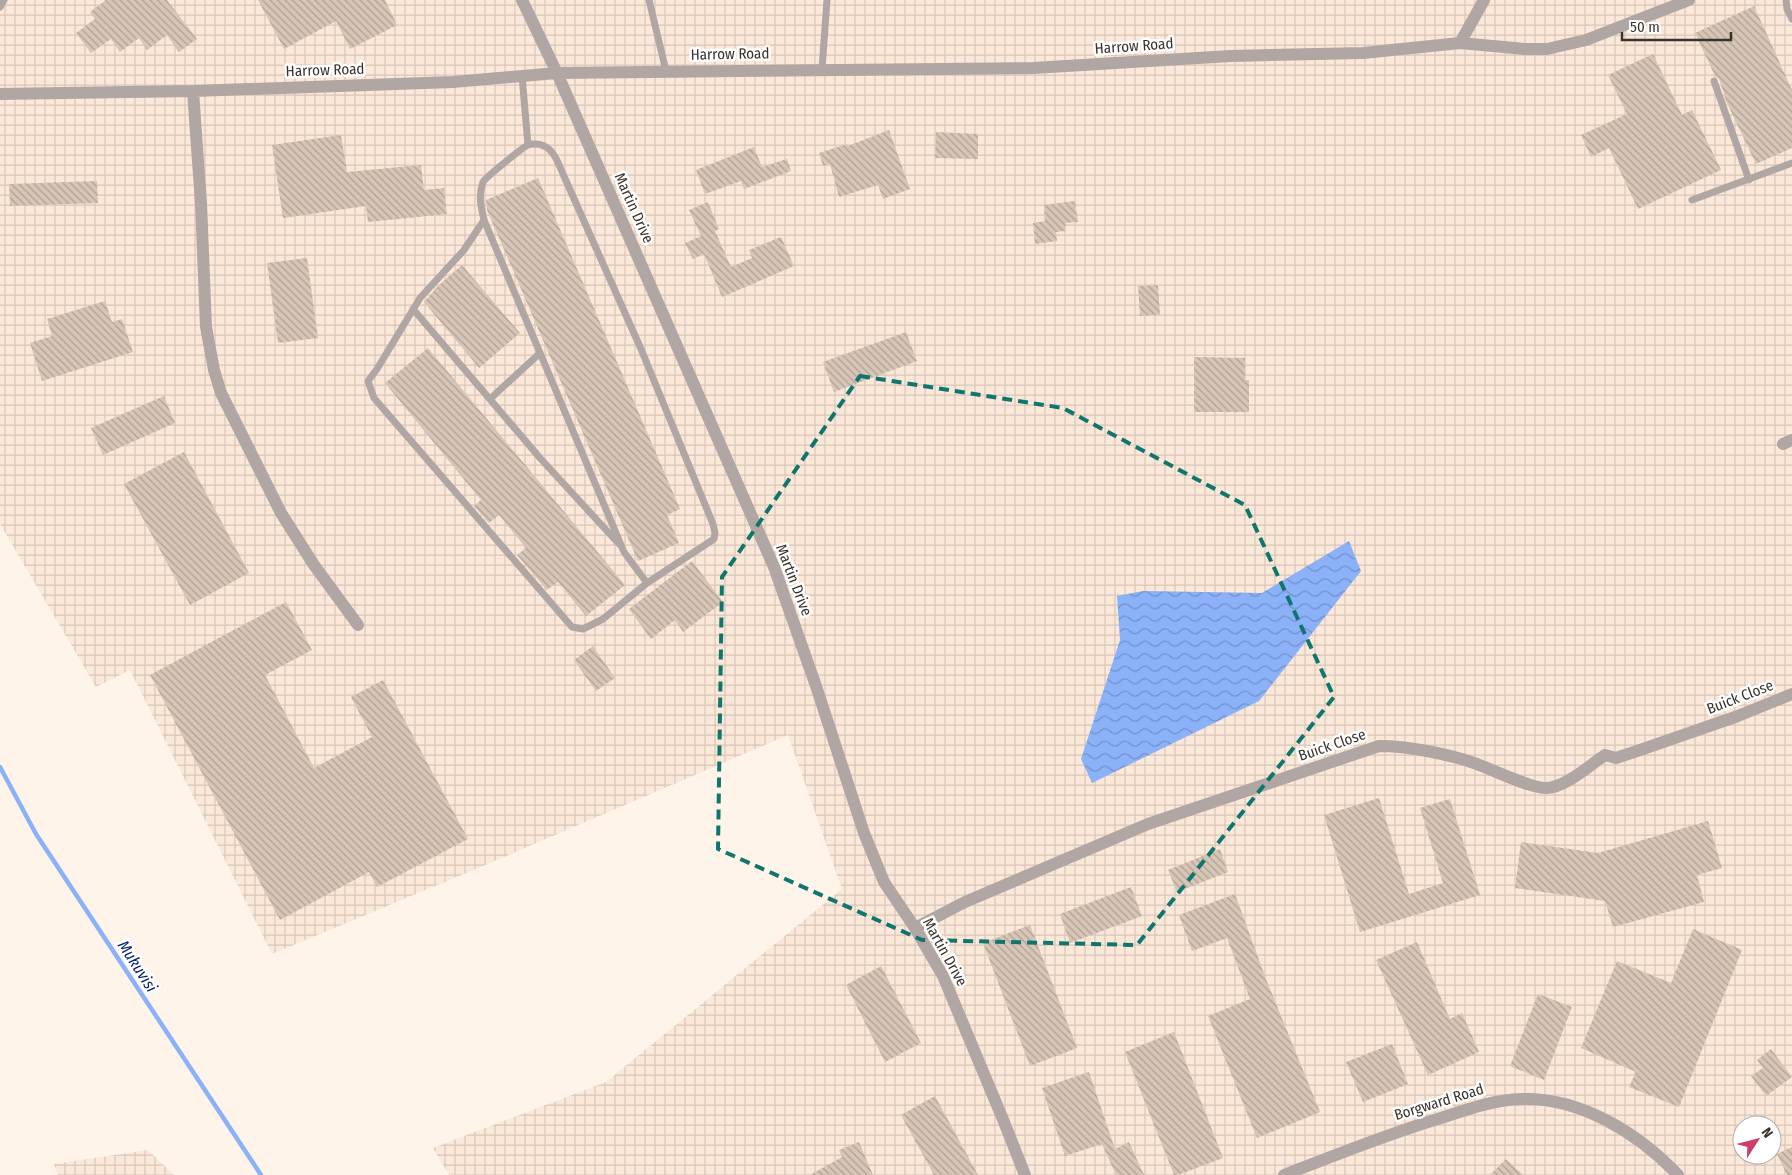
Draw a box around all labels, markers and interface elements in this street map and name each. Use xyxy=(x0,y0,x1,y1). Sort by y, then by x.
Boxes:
scale bar xyxy=(1622,10,1731,42)
text: 50 m xyxy=(1630,18,1660,36)
street label: Harrow Road xyxy=(1094,34,1174,58)
street label: Harrow Road xyxy=(690,44,770,64)
street label: Harrow Road xyxy=(285,60,365,80)
street label: Martin Drive xyxy=(611,170,657,246)
street label: Martin Drive xyxy=(772,542,816,618)
street label: Buick Close xyxy=(1704,676,1776,718)
street label: Buick Close xyxy=(1296,725,1368,765)
street label: Martin Drive xyxy=(919,915,971,989)
water label: Mukuvisi xyxy=(114,937,161,996)
street label: Borgward Road xyxy=(1392,1080,1486,1124)
north arrow xyxy=(1732,1115,1782,1165)
text: N xyxy=(1758,1124,1776,1141)

